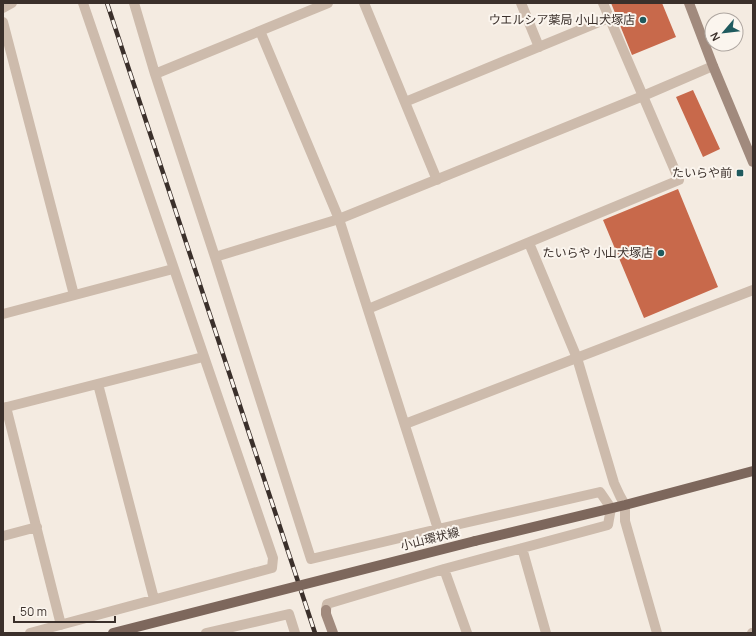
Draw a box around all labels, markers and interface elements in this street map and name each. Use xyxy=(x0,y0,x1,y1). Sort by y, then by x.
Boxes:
place label: ウエルシア薬局 小山犬塚店 xyxy=(489,11,635,28)
north arrow xyxy=(704,12,744,52)
marker: ウエルシア薬局 小山犬塚店 xyxy=(638,15,648,25)
text: N xyxy=(706,30,723,44)
place label: たいらや前 xyxy=(672,164,732,181)
marker: たいらや前 xyxy=(735,168,745,178)
place label: たいらや 小山犬塚店 xyxy=(543,244,653,261)
marker: たいらや 小山犬塚店 xyxy=(656,248,666,258)
street label: 小山環状線 xyxy=(399,523,461,554)
scale bar xyxy=(14,598,115,624)
text: 50 m xyxy=(20,603,47,620)

